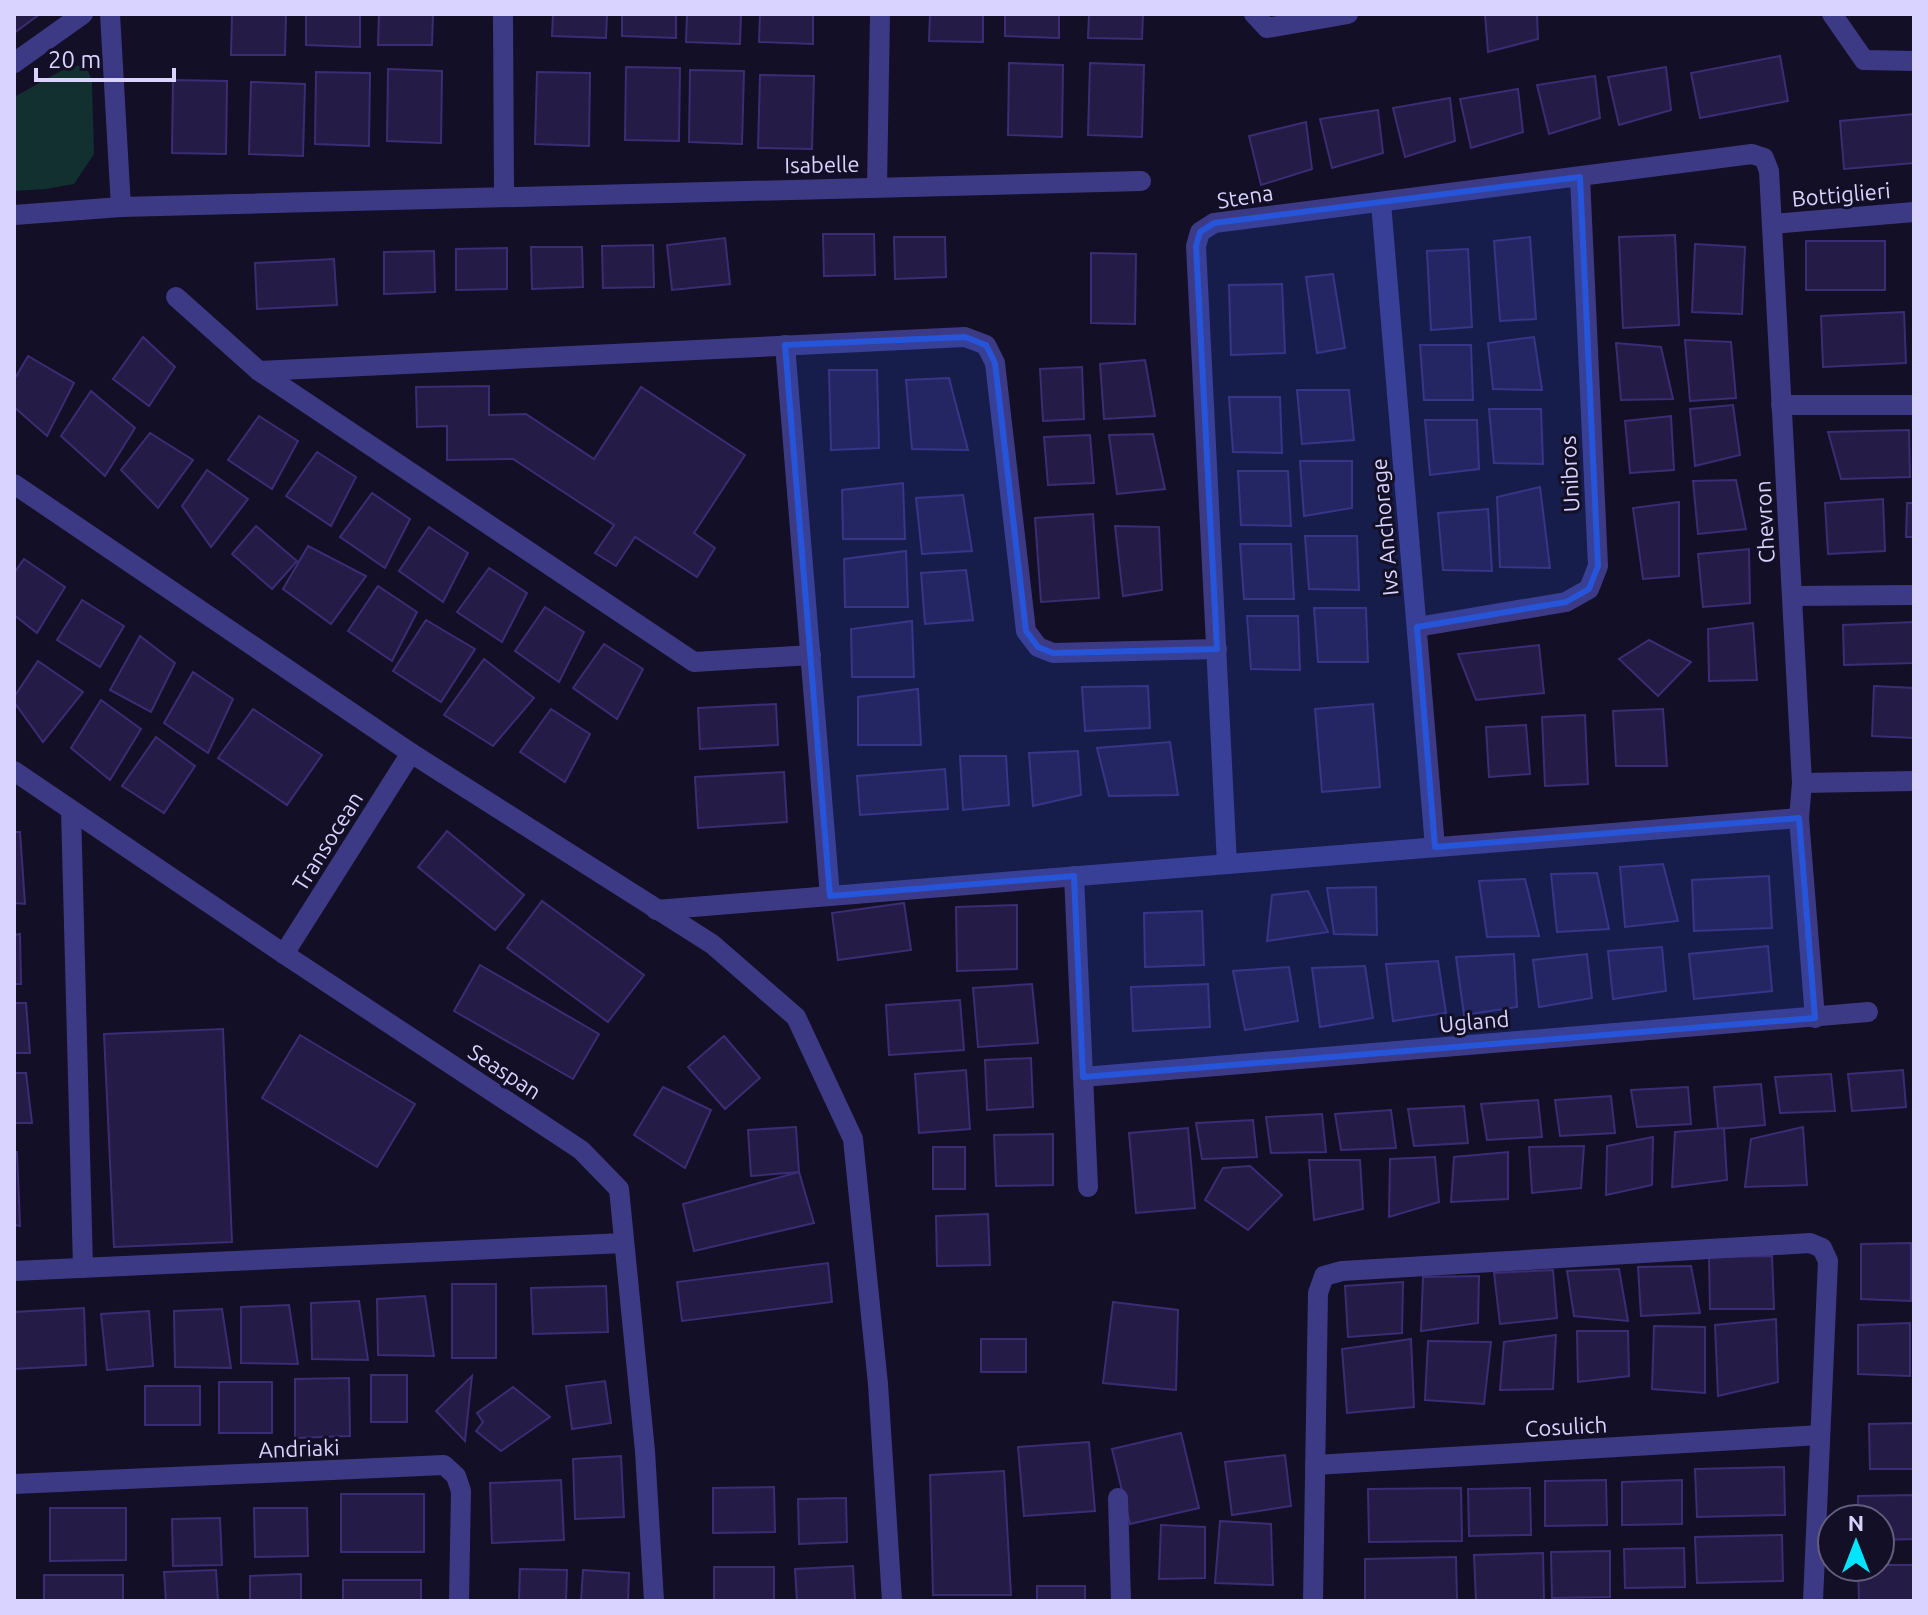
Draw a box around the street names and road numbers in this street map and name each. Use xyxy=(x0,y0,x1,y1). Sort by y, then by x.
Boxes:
street label: Isabelle xyxy=(784,151,860,177)
street label: Bottiglieri xyxy=(1791,177,1891,211)
street label: Stena xyxy=(1215,179,1275,213)
street label: Unibros xyxy=(1555,435,1583,513)
street label: Ivs Anchorage xyxy=(1366,457,1402,597)
street label: Chevron xyxy=(1749,480,1779,564)
street label: Transocean xyxy=(287,787,367,895)
street label: Ugland xyxy=(1438,1005,1510,1037)
street label: Seaspan xyxy=(464,1038,546,1104)
street label: Cosulich xyxy=(1524,1411,1608,1441)
street label: Andriaki xyxy=(258,1434,340,1462)

